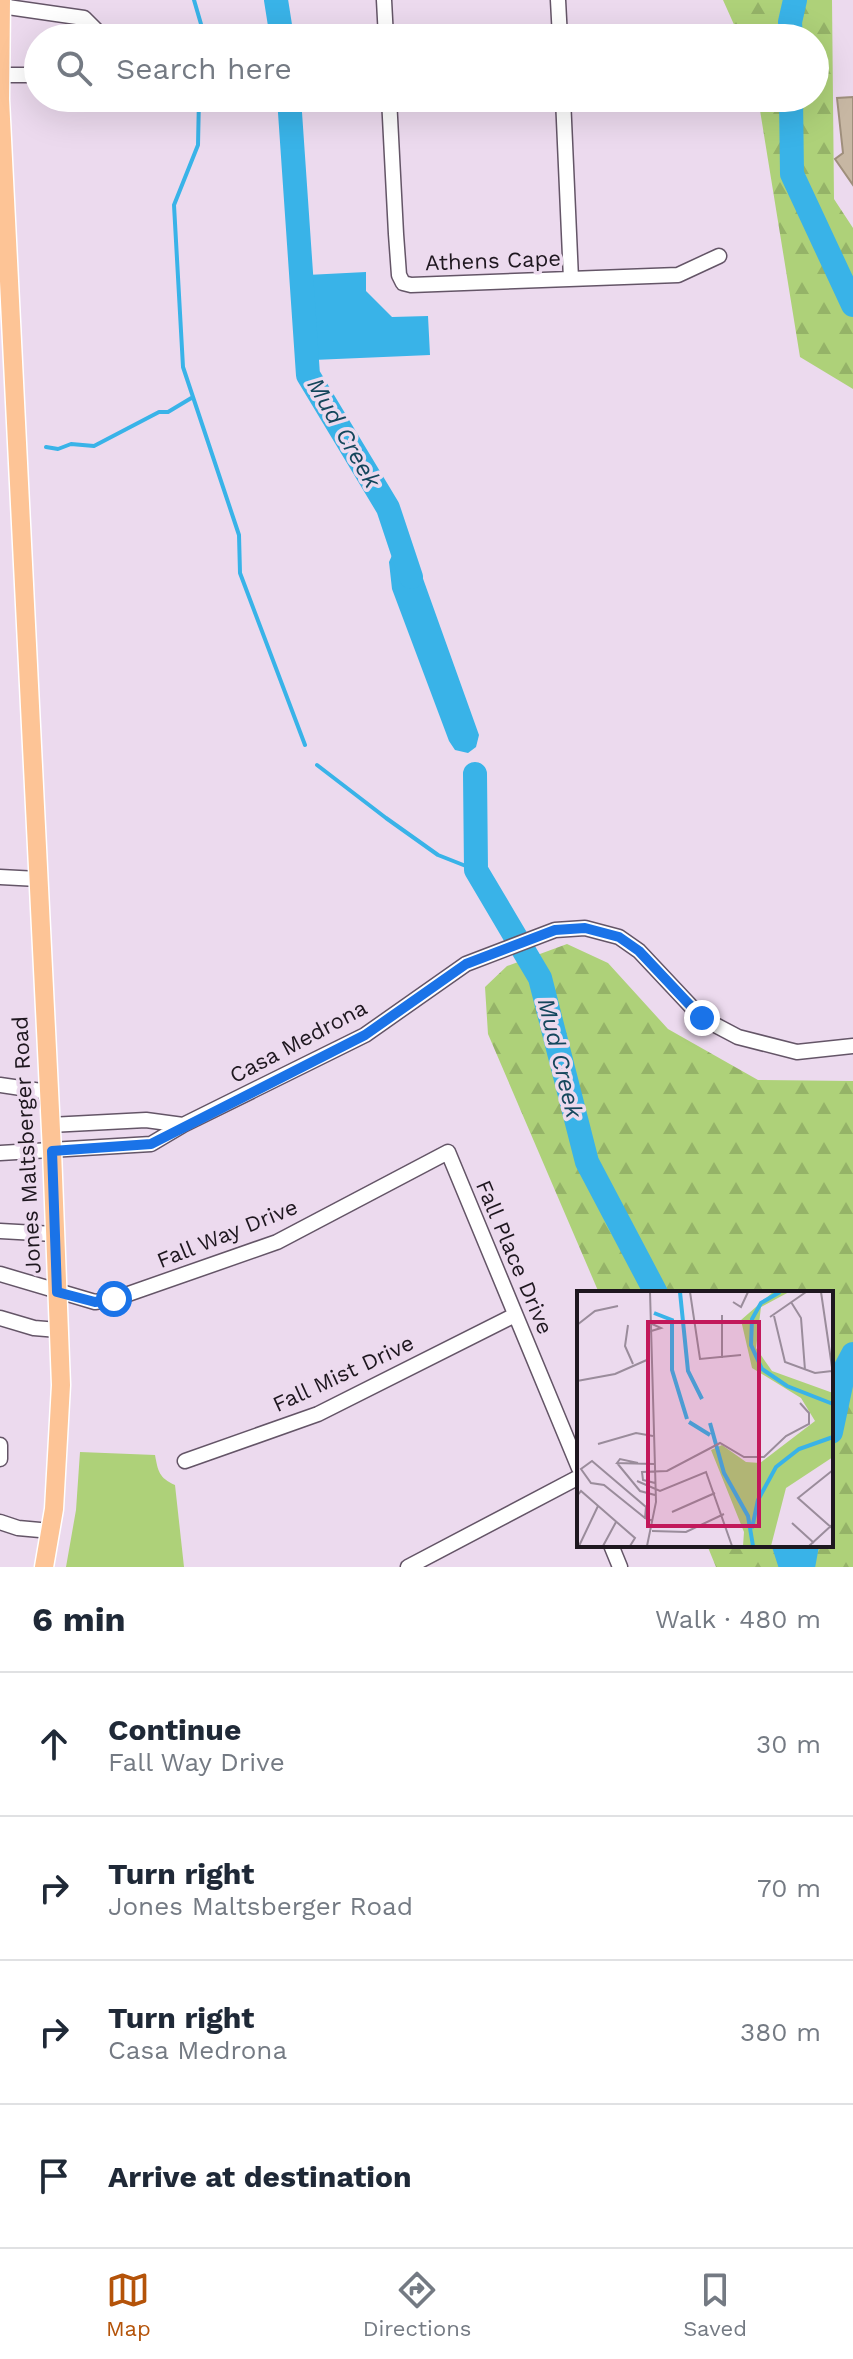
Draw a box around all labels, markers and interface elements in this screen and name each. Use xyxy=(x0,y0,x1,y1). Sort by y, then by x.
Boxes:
search box xyxy=(24,24,829,112)
icon: search xyxy=(52,46,96,90)
text: Search here xyxy=(116,51,292,86)
street label: Athens Cape xyxy=(425,246,561,275)
water label: Mud Creek xyxy=(301,373,387,494)
street label: Casa Medrona xyxy=(225,995,371,1088)
water label: Mud Creek xyxy=(532,995,589,1122)
route end xyxy=(684,1000,720,1036)
street label: Jones Maltsberger Road xyxy=(7,1015,46,1274)
street label: Fall Place Drive xyxy=(471,1176,558,1338)
street label: Fall Way Drive xyxy=(153,1194,301,1273)
route start xyxy=(96,1281,132,1317)
inset map xyxy=(577,1291,833,1547)
street label: Fall Mist Drive xyxy=(269,1330,418,1417)
text: 6 min xyxy=(32,1599,126,1639)
text: Walk · 480 m xyxy=(655,1604,821,1634)
text: Continue xyxy=(108,1712,241,1747)
icon: ahead xyxy=(32,1722,76,1766)
text: 30 m xyxy=(756,1729,821,1759)
text: Fall Way Drive xyxy=(108,1747,285,1777)
text: Turn right xyxy=(108,1856,254,1891)
icon: right xyxy=(32,1866,76,1910)
text: 70 m xyxy=(757,1873,821,1903)
text: Jones Maltsberger Road xyxy=(108,1891,413,1921)
text: Turn right xyxy=(108,2000,254,2035)
icon: right xyxy=(32,2010,76,2054)
text: 380 m xyxy=(740,2017,821,2047)
text: Casa Medrona xyxy=(108,2035,287,2065)
icon: arrive xyxy=(32,2154,76,2198)
text: Arrive at destination xyxy=(108,2159,412,2194)
tab: Map xyxy=(106,2268,151,2341)
tab: Directions xyxy=(363,2268,471,2341)
tab: Saved xyxy=(683,2268,747,2341)

